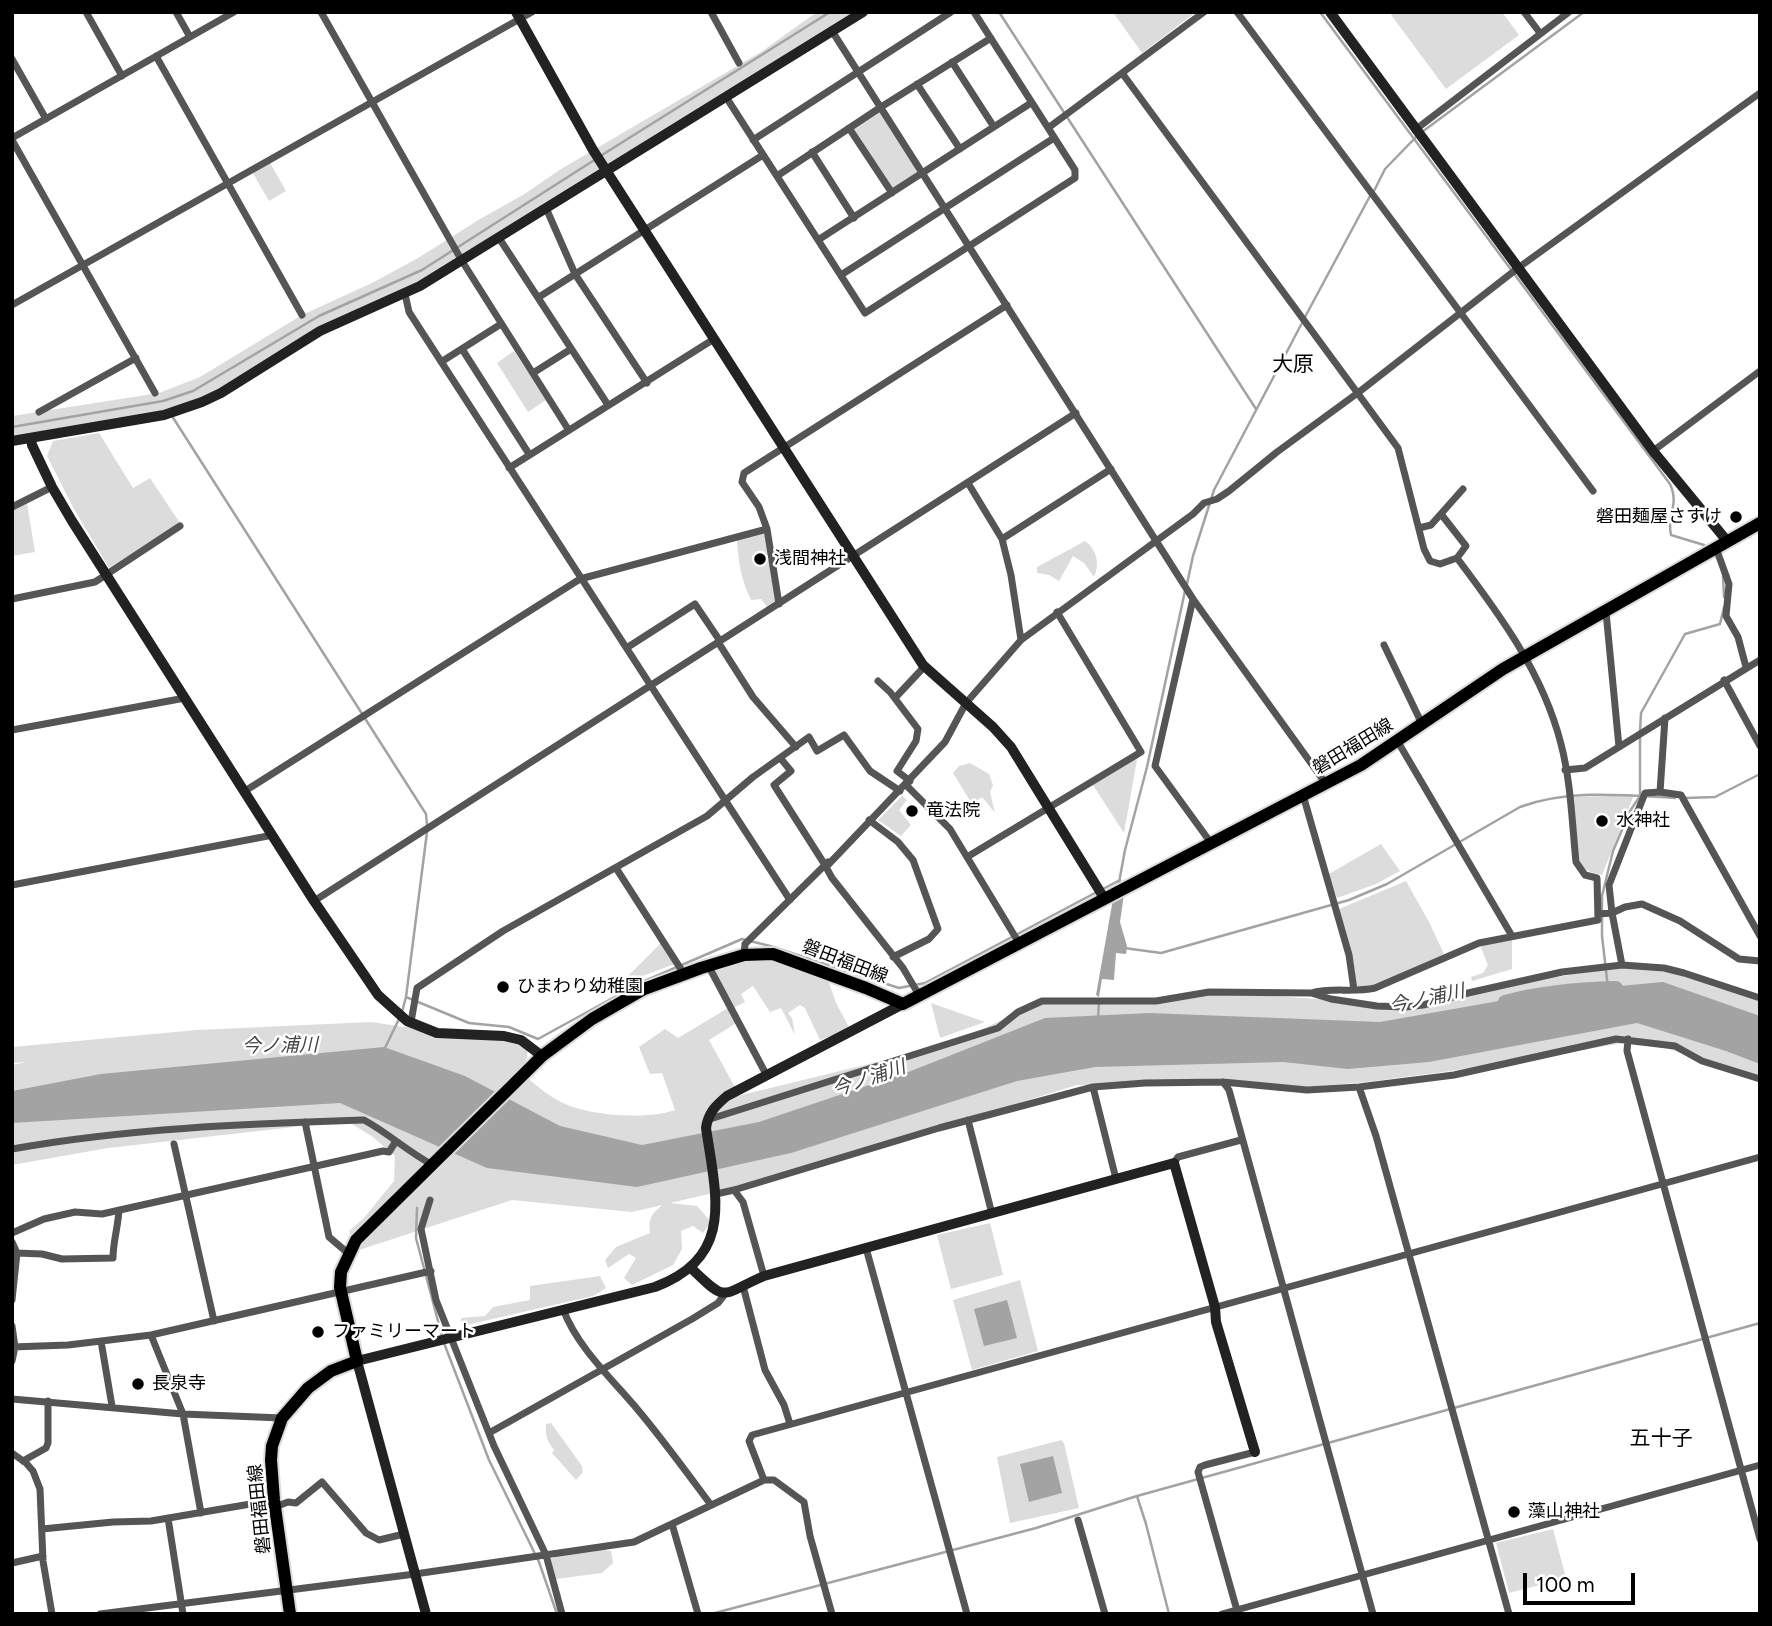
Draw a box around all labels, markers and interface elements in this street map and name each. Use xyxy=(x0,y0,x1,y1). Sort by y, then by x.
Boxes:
district label: 大原 xyxy=(1272,352,1314,378)
place label: 磐田麺屋さすけ xyxy=(1596,506,1722,528)
marker: 磐田麺屋さすけ xyxy=(1728,509,1744,525)
place label: 浅間神社 xyxy=(774,548,846,570)
marker: 浅間神社 xyxy=(752,551,768,567)
street label: 磐田福田線 xyxy=(1309,715,1397,779)
place label: 竜法院 xyxy=(926,800,980,822)
marker: 竜法院 xyxy=(904,803,920,819)
place label: 水神社 xyxy=(1616,810,1670,832)
marker: 水神社 xyxy=(1594,813,1610,829)
street label: 磐田福田線 xyxy=(799,936,891,988)
place label: ひまわり幼稚園 xyxy=(517,976,643,998)
marker: ひまわり幼稚園 xyxy=(495,979,511,995)
water label: 今ノ浦川 xyxy=(1387,980,1467,1018)
water label: 今ノ浦川 xyxy=(242,1034,318,1058)
water label: 今ノ浦川 xyxy=(829,1056,909,1102)
place label: ファミリーマート xyxy=(332,1321,476,1343)
marker: ファミリーマート xyxy=(310,1324,326,1340)
place label: 長泉寺 xyxy=(152,1373,206,1395)
marker: 長泉寺 xyxy=(130,1376,146,1392)
district label: 五十子 xyxy=(1630,1426,1692,1452)
street label: 磐田福田線 xyxy=(245,1463,275,1555)
place label: 藻山神社 xyxy=(1528,1501,1600,1523)
marker: 藻山神社 xyxy=(1506,1504,1522,1520)
scale bar xyxy=(1527,1560,1639,1604)
text: 100 m xyxy=(1536,1572,1595,1597)

